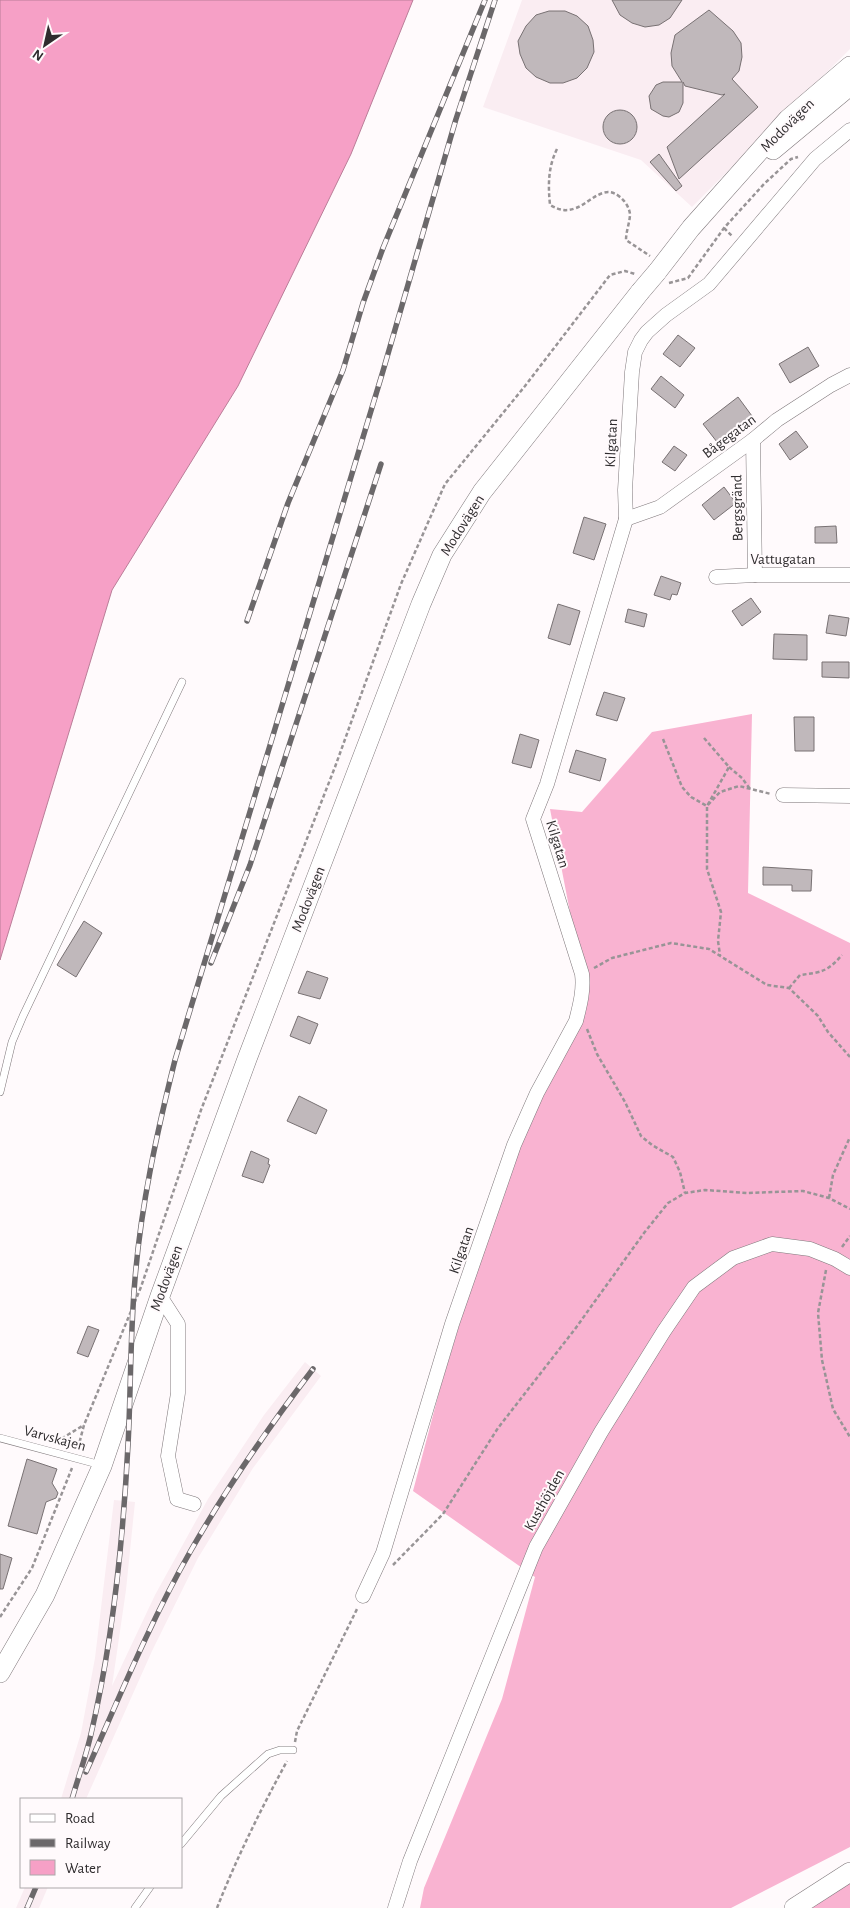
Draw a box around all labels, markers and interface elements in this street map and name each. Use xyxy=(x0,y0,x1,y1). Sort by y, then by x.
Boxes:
north arrow xyxy=(20,20,70,70)
text: N xyxy=(30,46,46,63)
street label: Modovägen xyxy=(758,96,817,155)
street label: Bågegatan xyxy=(700,412,759,461)
street label: Kilgatan xyxy=(603,418,620,468)
street label: Bergsgränd xyxy=(729,474,746,542)
street label: Modovägen xyxy=(438,492,487,558)
street label: Vattugatan xyxy=(750,552,816,567)
street label: Kilgatan xyxy=(543,819,572,870)
street label: Modovägen xyxy=(289,864,328,934)
street label: Kilgatan xyxy=(446,1225,477,1276)
street label: Modovägen xyxy=(148,1243,185,1313)
street label: Varvskajen xyxy=(22,1423,87,1454)
street label: Kusthöjden xyxy=(522,1467,567,1533)
legend xyxy=(20,1798,182,1888)
text: Road xyxy=(65,1811,95,1826)
text: Railway xyxy=(65,1836,111,1851)
text: Water xyxy=(65,1861,101,1876)

